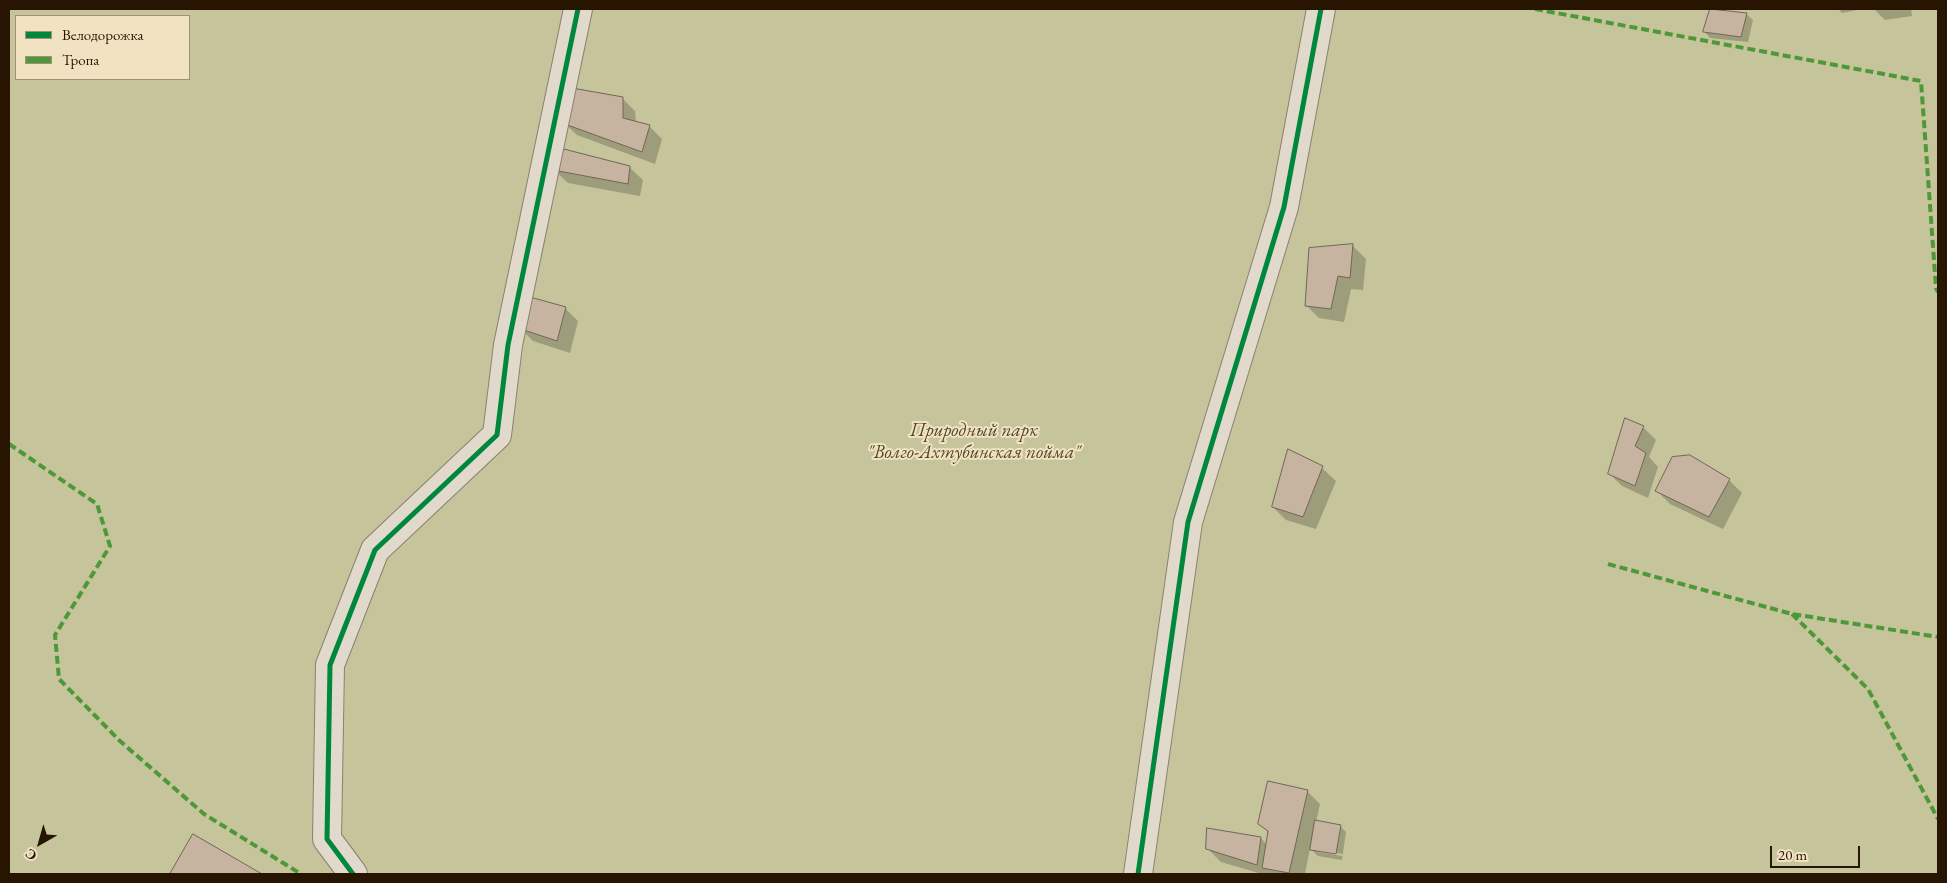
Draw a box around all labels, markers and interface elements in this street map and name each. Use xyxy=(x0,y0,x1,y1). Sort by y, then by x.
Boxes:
legend xyxy=(15,15,190,80)
text: Велодорожка xyxy=(62,25,143,44)
text: Тропа xyxy=(62,50,99,69)
park label: Природный парк "Волго-Ахтубинская пойма" xyxy=(867,420,1081,464)
north arrow xyxy=(15,818,65,868)
scale bar xyxy=(1772,836,1862,868)
text: С xyxy=(21,845,40,865)
text: 20 m xyxy=(1778,845,1807,864)

